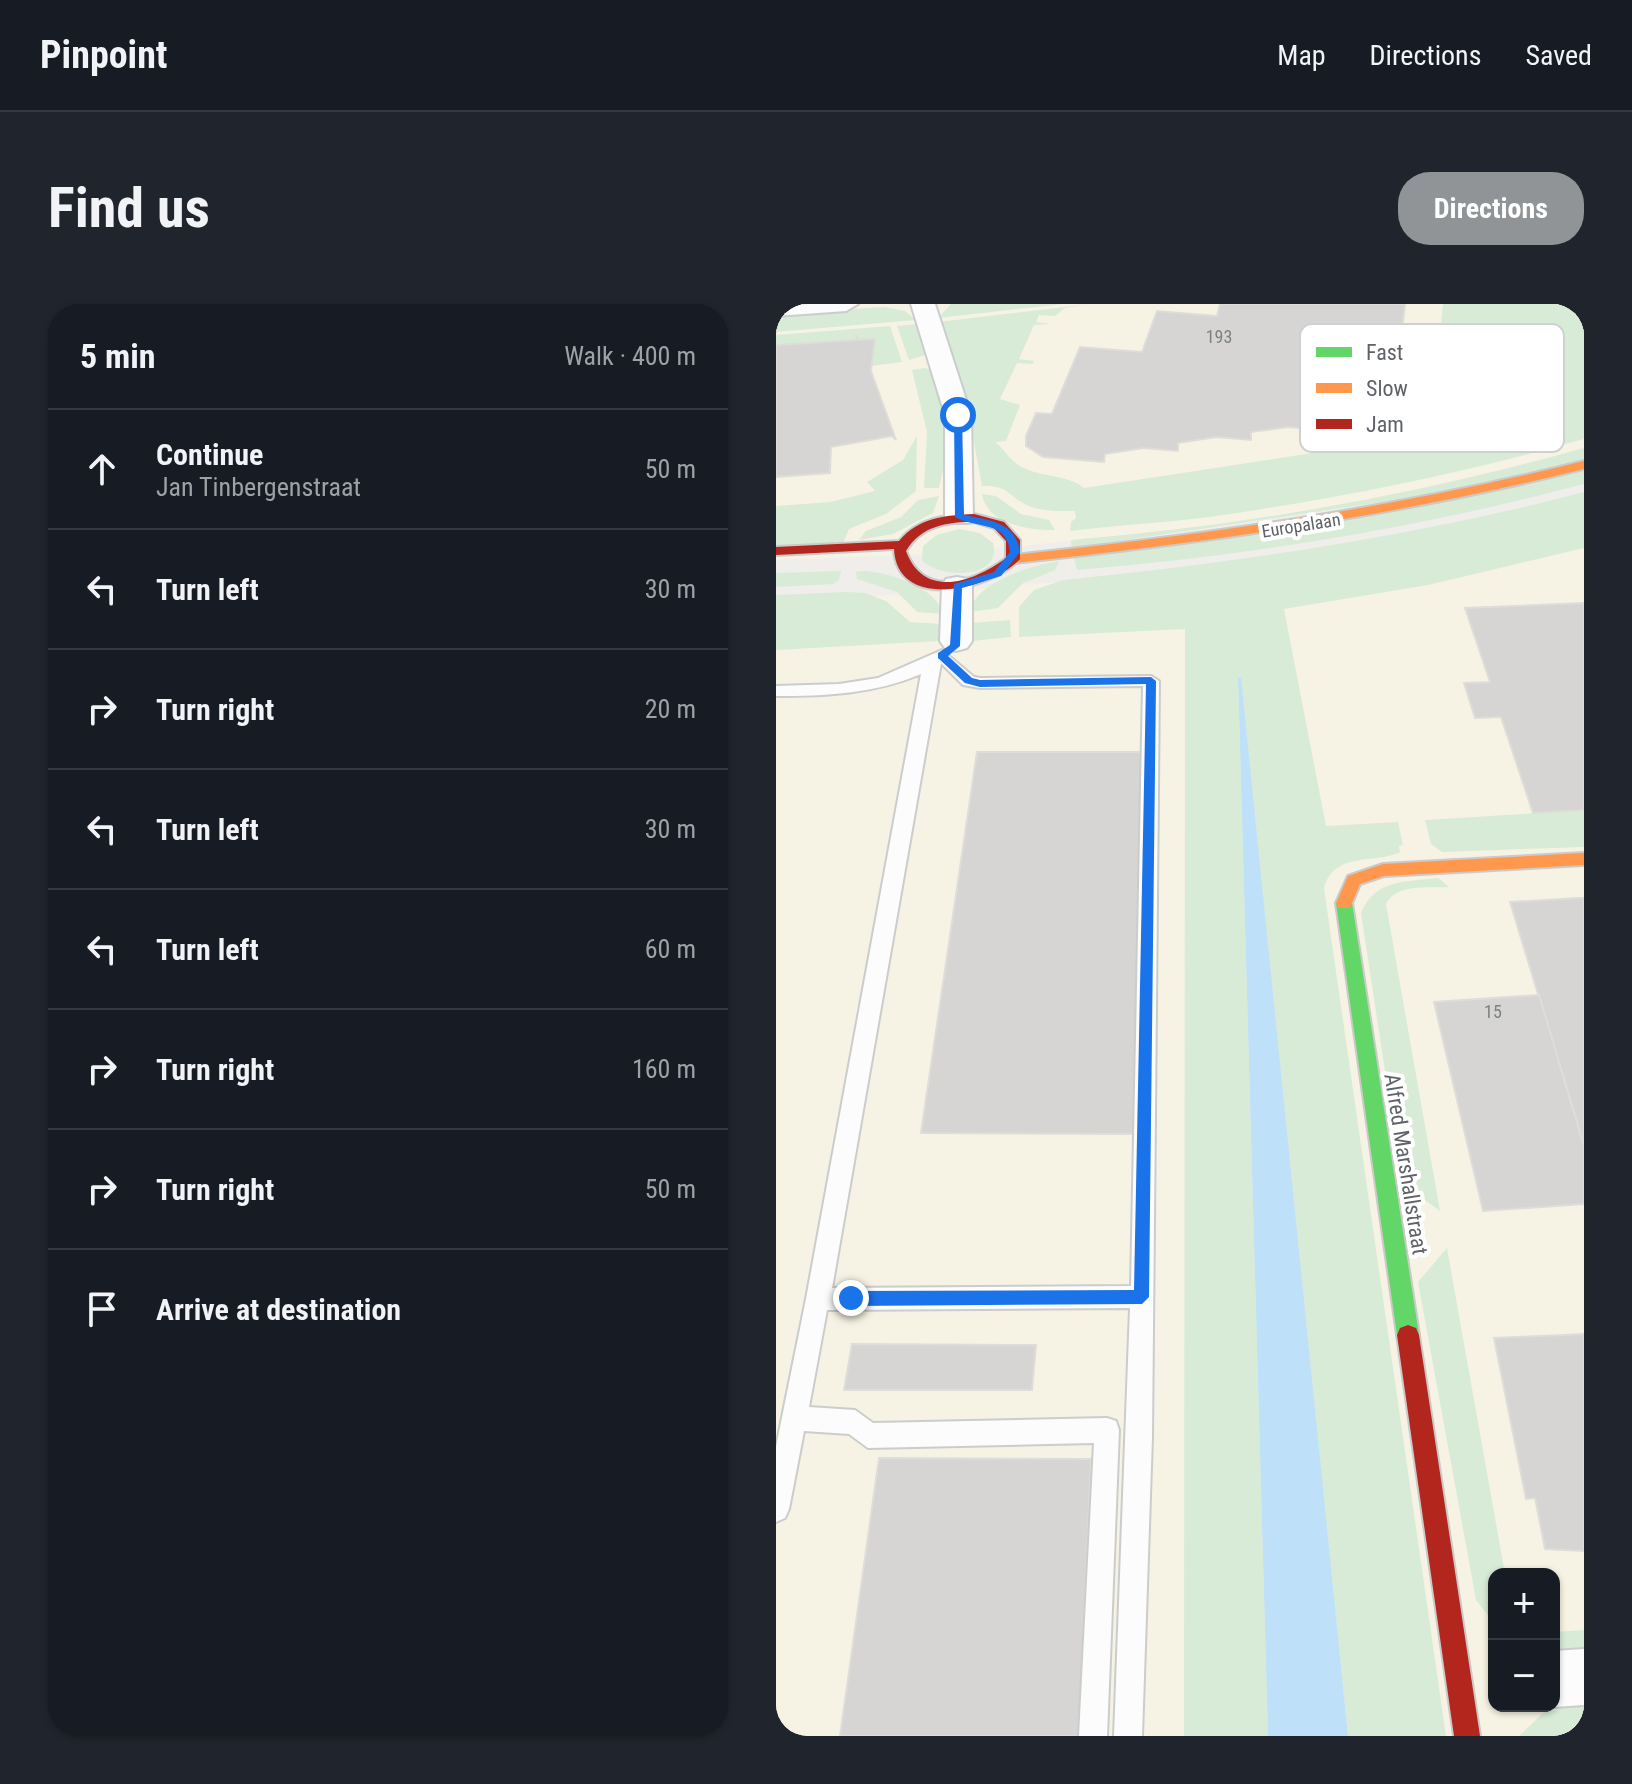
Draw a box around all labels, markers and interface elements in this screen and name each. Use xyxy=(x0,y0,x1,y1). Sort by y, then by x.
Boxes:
text: Pinpoint xyxy=(40,33,168,77)
text: Map xyxy=(1277,39,1326,72)
text: Directions xyxy=(1370,39,1481,72)
text: Saved xyxy=(1525,39,1592,72)
button: Directions xyxy=(1398,172,1584,245)
text: Find us xyxy=(48,175,210,241)
legend xyxy=(1300,324,1564,452)
house number: 193 xyxy=(1206,326,1232,347)
text: 5 min xyxy=(80,336,156,376)
text: Fast xyxy=(1366,340,1403,365)
text: Walk · 400 m xyxy=(564,341,696,371)
text: Slow xyxy=(1366,376,1408,401)
route start xyxy=(940,397,976,433)
text: Jam xyxy=(1366,412,1404,437)
text: Continue xyxy=(156,437,263,472)
icon: ahead xyxy=(80,447,124,491)
text: 50 m xyxy=(645,454,696,484)
text: Jan Tinbergenstraat xyxy=(156,472,361,502)
street label: Europalaan xyxy=(1260,508,1342,542)
icon: left xyxy=(80,567,124,611)
text: Turn left xyxy=(156,572,259,607)
text: 30 m xyxy=(645,574,696,604)
icon: right xyxy=(80,687,124,731)
text: Turn right xyxy=(156,692,274,727)
text: 20 m xyxy=(645,694,696,724)
icon: left xyxy=(80,807,124,851)
text: Turn left xyxy=(156,812,259,847)
text: 30 m xyxy=(645,814,696,844)
icon: left xyxy=(80,927,124,971)
text: Turn left xyxy=(156,932,259,967)
text: 60 m xyxy=(645,934,696,964)
house number: 15 xyxy=(1484,1001,1502,1022)
icon: right xyxy=(80,1047,124,1091)
text: Turn right xyxy=(156,1052,274,1087)
text: 160 m xyxy=(632,1054,696,1084)
street label: Alfred Marshallstraat xyxy=(1379,1072,1433,1256)
icon: right xyxy=(80,1167,124,1211)
text: Turn right xyxy=(156,1172,274,1207)
text: 50 m xyxy=(645,1174,696,1204)
route end xyxy=(833,1280,869,1316)
icon: arrive xyxy=(80,1287,124,1331)
text: Arrive at destination xyxy=(156,1292,401,1327)
map controls xyxy=(1488,1568,1560,1712)
button: + xyxy=(1488,1568,1560,1640)
button: − xyxy=(1488,1640,1560,1712)

